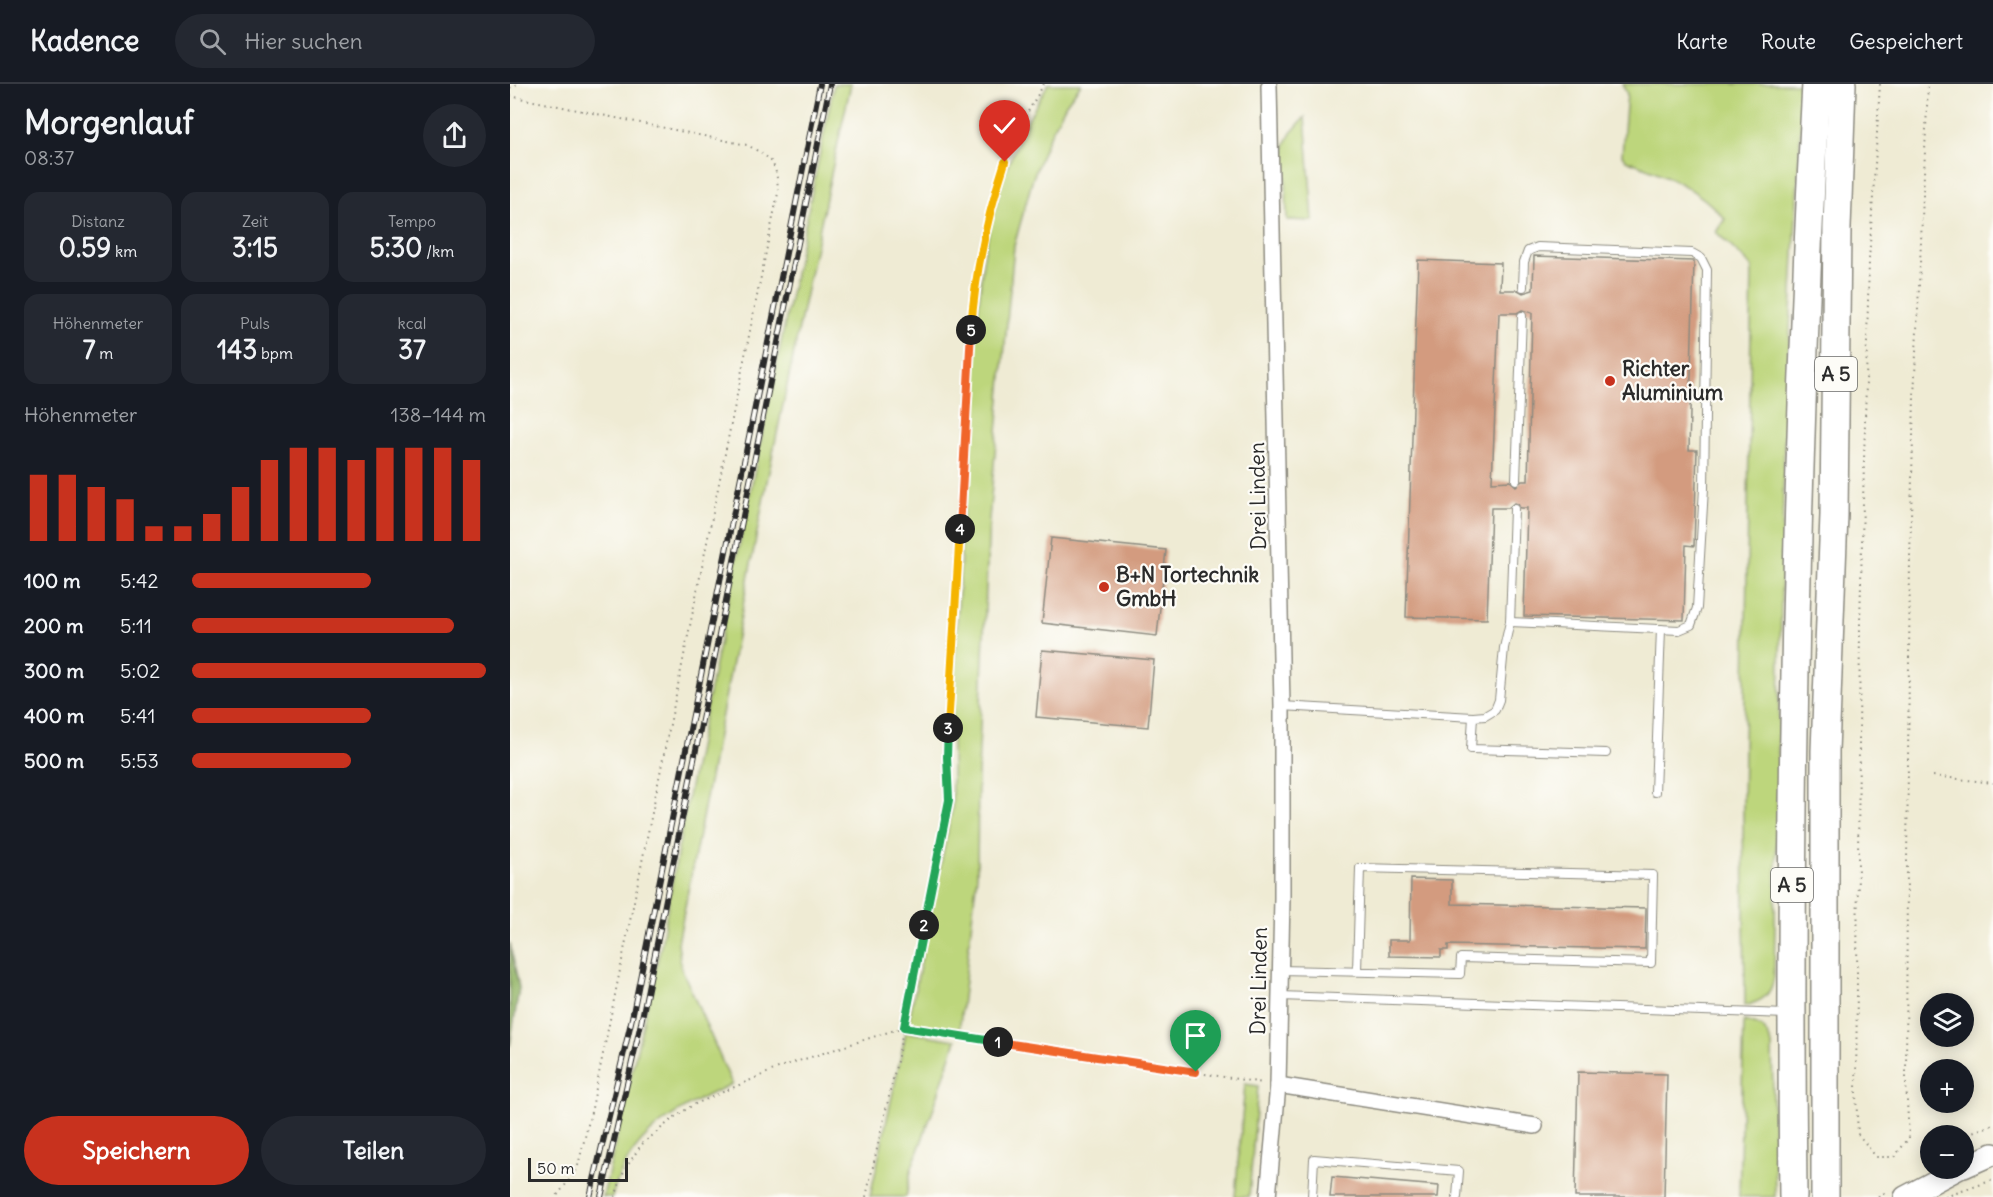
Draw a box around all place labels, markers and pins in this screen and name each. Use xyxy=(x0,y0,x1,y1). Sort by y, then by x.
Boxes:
pin xyxy=(979,100,1030,162)
pin: 5 xyxy=(956,315,986,345)
place label: Richter Aluminium xyxy=(1622,355,1724,406)
marker: Richter Aluminium xyxy=(1603,374,1617,388)
pin: 4 xyxy=(945,514,975,544)
place label: B+N Tortechnik GmbH xyxy=(1116,561,1259,612)
marker: B+N Tortechnik GmbH xyxy=(1097,580,1111,594)
pin: 3 xyxy=(933,713,963,743)
pin: 2 xyxy=(909,910,939,940)
pin xyxy=(1170,1010,1221,1072)
pin: 1 xyxy=(983,1027,1013,1057)

